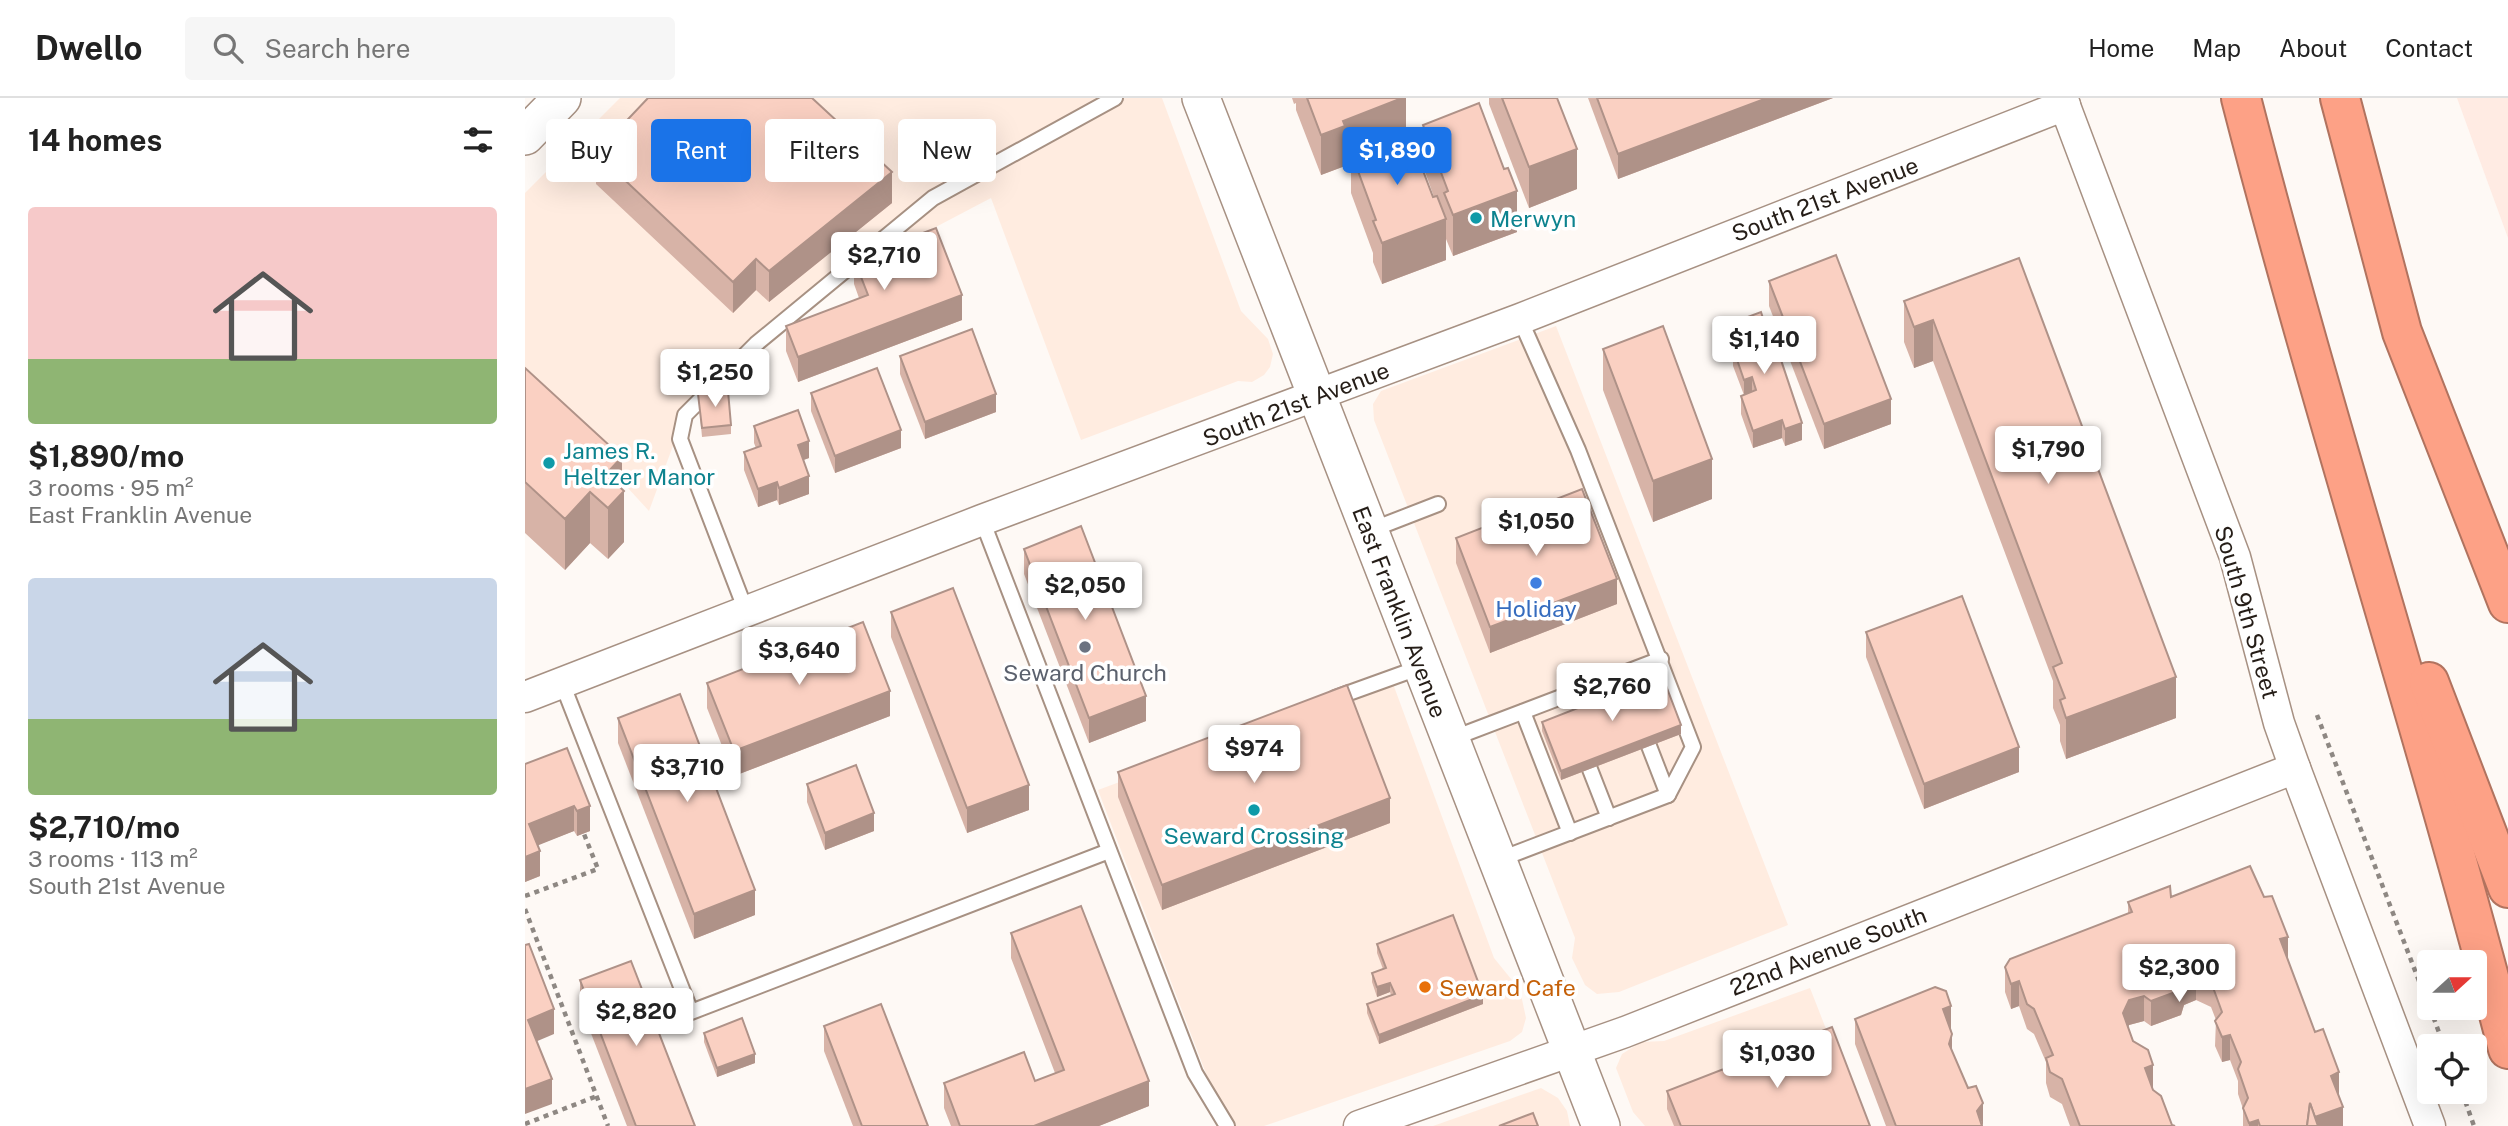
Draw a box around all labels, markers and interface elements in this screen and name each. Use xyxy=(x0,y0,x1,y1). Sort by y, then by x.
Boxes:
search box xyxy=(185,17,675,80)
text: Dwello xyxy=(35,29,143,67)
icon: search xyxy=(209,29,247,67)
text: Search here xyxy=(265,33,411,64)
text: Home xyxy=(2088,34,2154,62)
text: Map xyxy=(2192,34,2241,62)
text: About xyxy=(2279,34,2347,62)
text: Contact xyxy=(2385,34,2473,62)
chip: Buy xyxy=(546,119,637,182)
chip: Rent xyxy=(651,119,751,182)
chip: Filters xyxy=(765,119,884,182)
chip: New xyxy=(898,119,996,182)
icon: filters xyxy=(459,121,497,159)
text: 14 homes xyxy=(28,122,162,158)
pin: $1,890 xyxy=(1340,127,1454,187)
text: $1,890 xyxy=(1358,136,1436,163)
street label: South 21st Avenue xyxy=(1728,151,1922,247)
place label: Merwyn xyxy=(1490,205,1576,232)
marker: Merwyn xyxy=(1468,210,1484,226)
pin: $2,710 xyxy=(827,232,941,292)
text: $2,710 xyxy=(847,241,921,268)
icon: home xyxy=(200,253,326,379)
pin: $1,140 xyxy=(1707,316,1821,376)
text: $1,140 xyxy=(1728,325,1800,352)
pin: $1,250 xyxy=(658,350,772,409)
street label: South 21st Avenue xyxy=(1199,356,1393,452)
text: $1,250 xyxy=(676,358,754,385)
pin: $1,790 xyxy=(1991,426,2105,486)
text: $1,790 xyxy=(2011,435,2085,462)
place label: James R. Heltzer Manor xyxy=(563,437,715,490)
text: $1,890/mo xyxy=(28,438,184,474)
marker: James R. Heltzer Manor xyxy=(541,455,557,471)
text: 3 rooms · 95 m² xyxy=(28,474,194,501)
pin: $1,050 xyxy=(1479,498,1593,558)
text: East Franklin Avenue xyxy=(28,501,252,528)
street label: East Franklin Avenue xyxy=(1347,502,1453,722)
text: $1,050 xyxy=(1497,507,1575,534)
street label: South 9th Street xyxy=(2209,522,2285,702)
pin: $2,050 xyxy=(1028,562,1142,622)
text: $2,050 xyxy=(1044,571,1126,598)
marker: Holiday xyxy=(1528,575,1544,591)
place label: Holiday xyxy=(1495,595,1577,622)
icon: home xyxy=(200,624,326,750)
pin: $3,640 xyxy=(742,628,856,687)
text: $3,640 xyxy=(758,636,840,663)
marker: Seward Church xyxy=(1077,639,1093,655)
place label: Seward Church xyxy=(1003,659,1167,686)
pin: $2,760 xyxy=(1555,664,1669,723)
text: $2,760 xyxy=(1573,672,1651,699)
pin: $974 xyxy=(1213,726,1295,785)
text: $974 xyxy=(1224,734,1284,761)
pin: $3,710 xyxy=(630,744,744,804)
text: $3,710 xyxy=(650,753,724,780)
marker: Seward Crossing xyxy=(1246,802,1262,818)
text: $2,710/mo xyxy=(28,809,180,845)
place label: Seward Crossing xyxy=(1163,822,1345,849)
text: 3 rooms · 113 m² xyxy=(28,845,198,872)
text: South 21st Avenue xyxy=(28,872,226,899)
street label: 22nd Avenue South xyxy=(1726,901,1930,1001)
pin: $2,300 xyxy=(2122,944,2236,1004)
north arrow xyxy=(2417,950,2487,1020)
map controls xyxy=(2417,950,2487,1104)
text: $2,300 xyxy=(2138,953,2220,980)
place label: Seward Cafe xyxy=(1439,974,1576,1001)
marker: Seward Cafe xyxy=(1417,979,1433,995)
pin: $2,820 xyxy=(579,988,693,1048)
text: $2,820 xyxy=(595,997,677,1024)
pin: $1,030 xyxy=(1720,1030,1834,1090)
button: locate xyxy=(2417,1034,2487,1104)
text: $1,030 xyxy=(1739,1039,1815,1066)

